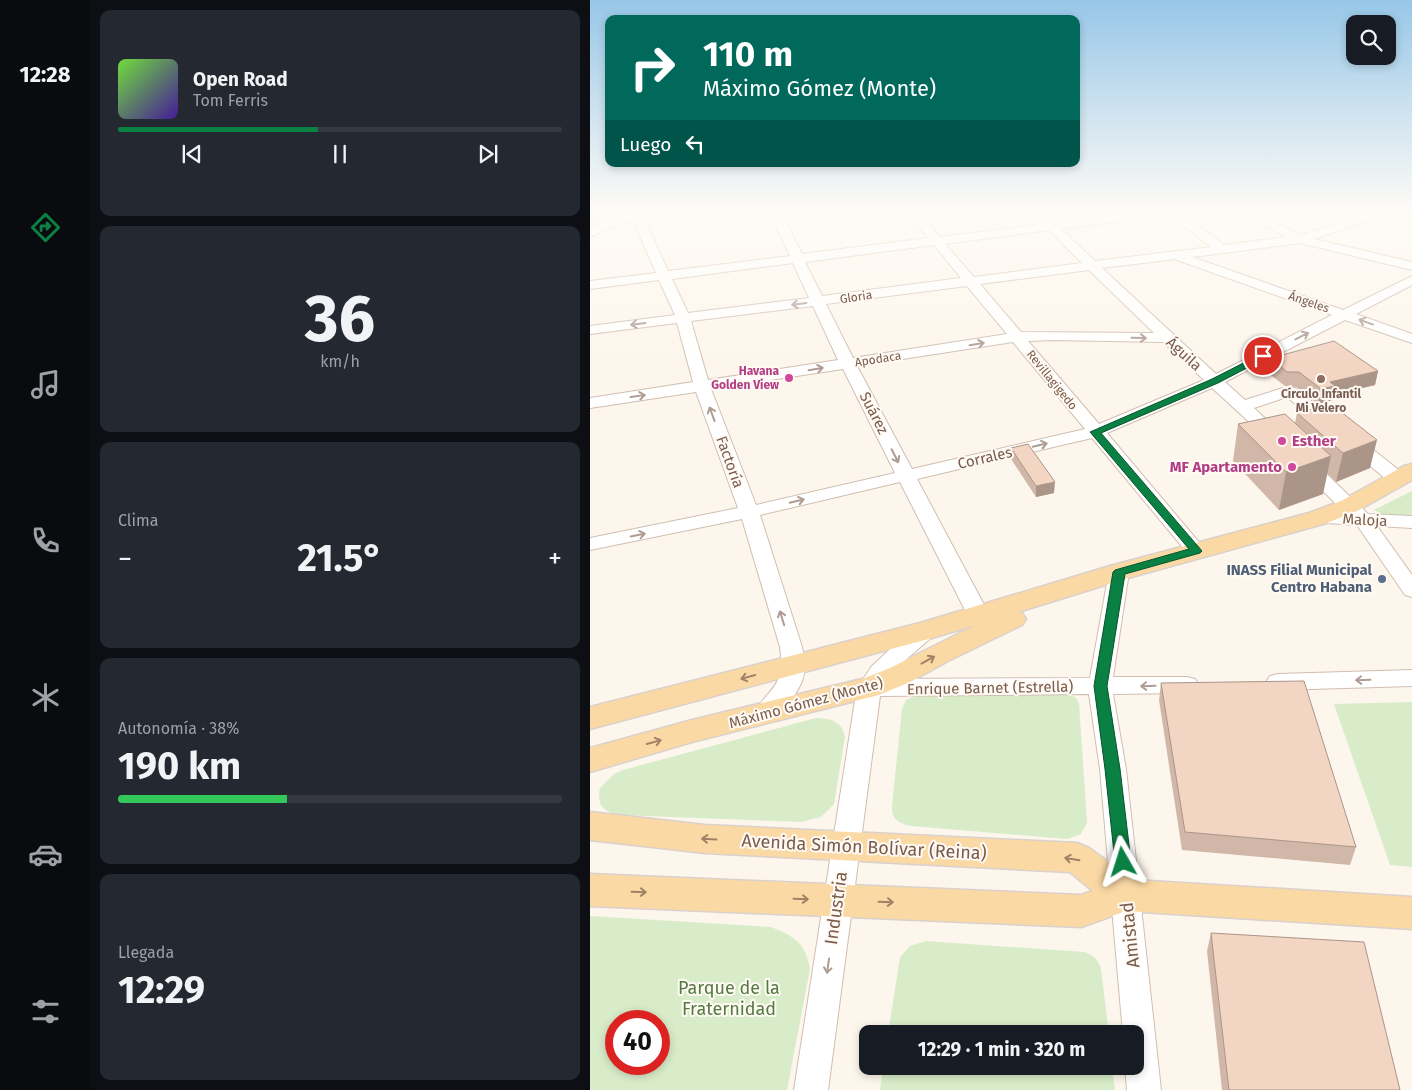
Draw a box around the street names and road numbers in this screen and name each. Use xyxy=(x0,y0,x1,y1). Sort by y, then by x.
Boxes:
street label: Gloria xyxy=(839,288,873,306)
street label: Ángeles xyxy=(1287,288,1332,316)
street label: Águila xyxy=(1162,333,1206,375)
street label: Revillagigedo xyxy=(1024,347,1080,413)
street label: Apodaca xyxy=(854,348,902,370)
street label: Suárez xyxy=(856,389,892,438)
street label: Factoría xyxy=(712,434,748,490)
street label: Corrales xyxy=(956,443,1014,473)
street label: Maloja xyxy=(1342,510,1388,530)
street label: Máximo Gómez (Monte) xyxy=(727,674,885,732)
street label: Enrique Barnet (Estrella) xyxy=(907,678,1073,698)
street label: Avenida Simón Bolívar (Reina) xyxy=(741,830,987,864)
street label: Industria xyxy=(820,870,852,946)
street label: Amistad xyxy=(1116,901,1144,969)

